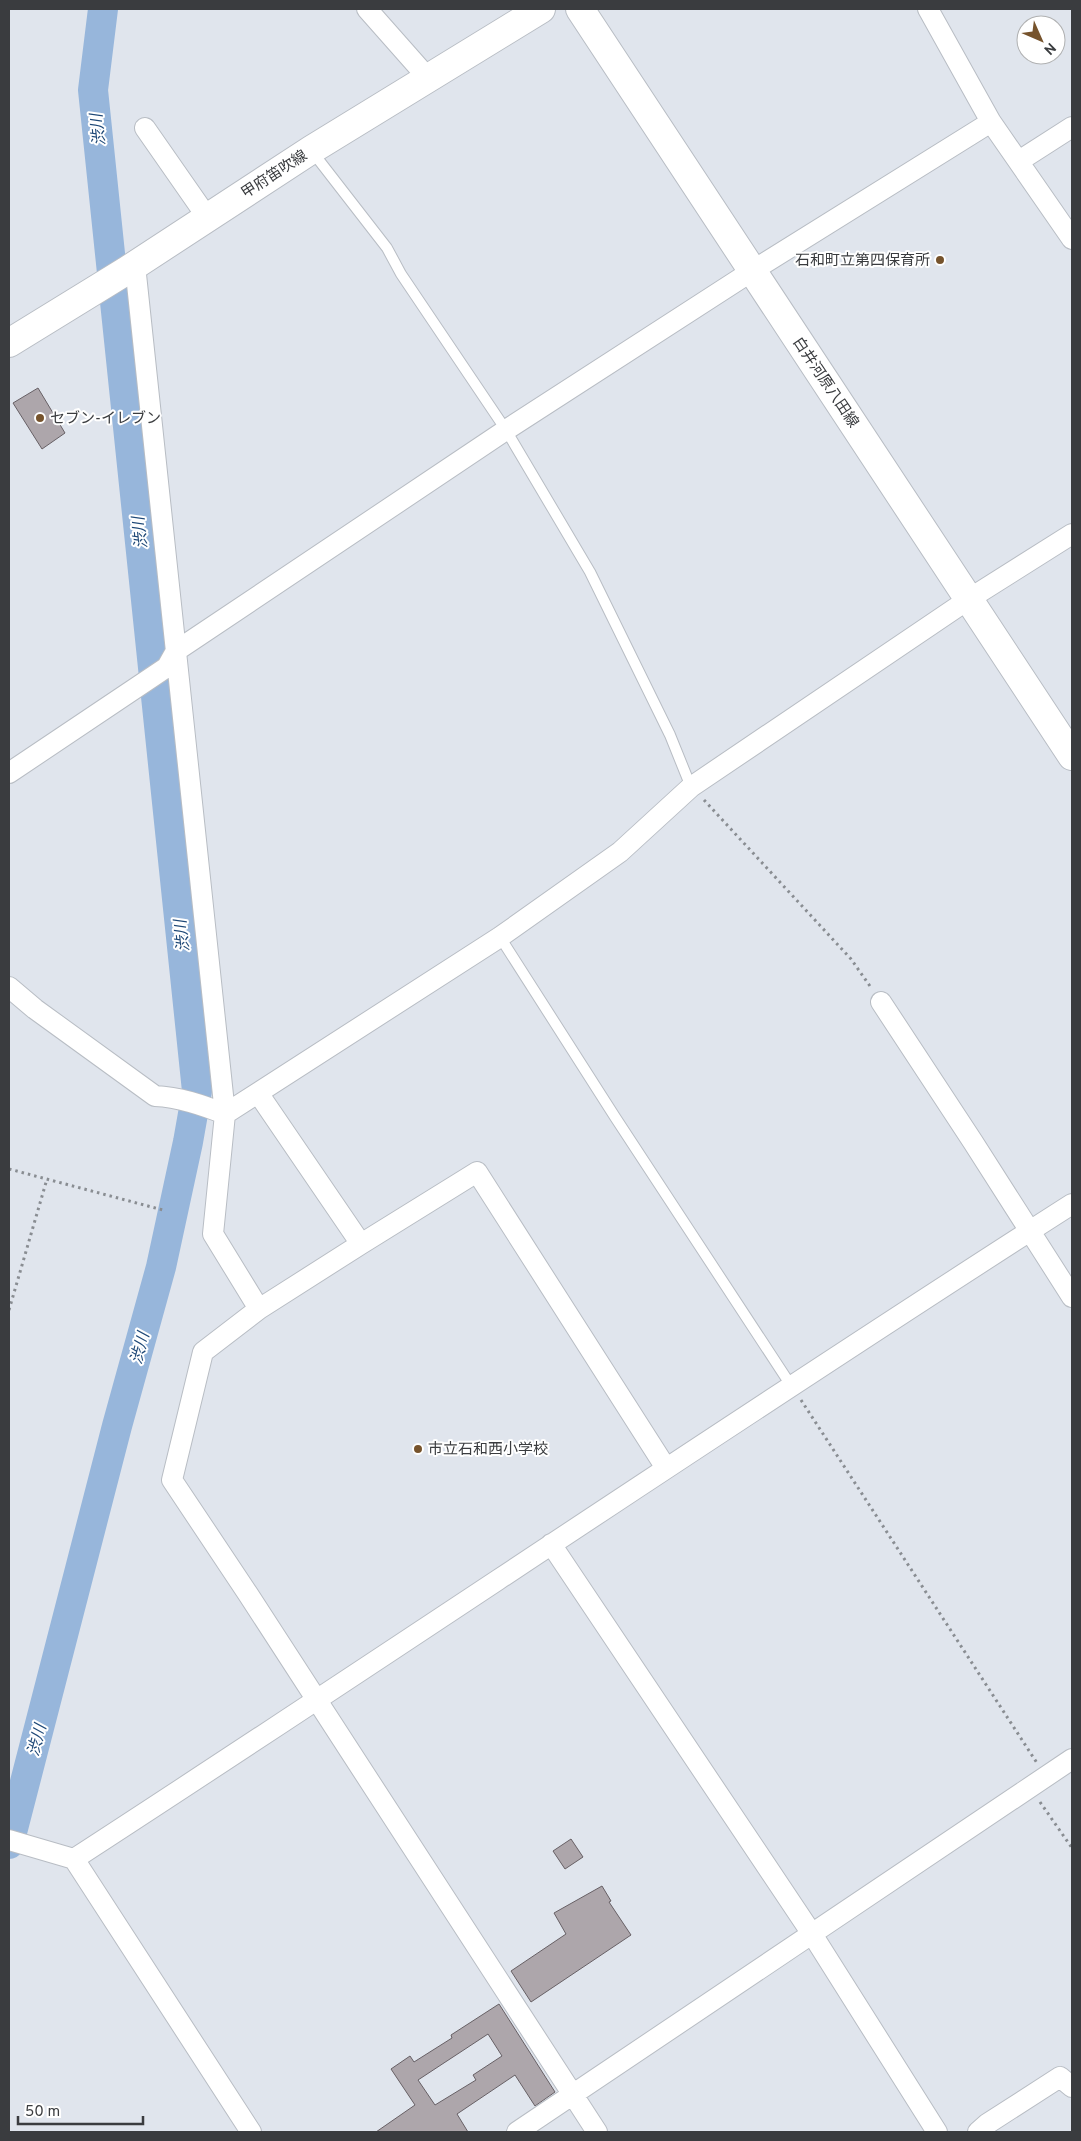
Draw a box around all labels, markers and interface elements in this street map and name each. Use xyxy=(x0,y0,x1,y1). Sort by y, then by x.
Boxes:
north arrow xyxy=(1016,15,1066,65)
text: N xyxy=(1040,39,1059,58)
water label: 渋川 xyxy=(87,111,111,147)
street label: 甲府笛吹線 xyxy=(238,147,311,204)
place label: 石和町立第四保育所 xyxy=(795,252,930,271)
marker: 石和町立第四保育所 xyxy=(934,254,946,266)
street label: 白井河原八田線 xyxy=(788,333,863,432)
place label: セブン-イレブン xyxy=(50,410,161,429)
marker: セブン-イレブン xyxy=(34,412,46,424)
water label: 渋川 xyxy=(129,514,153,550)
water label: 渋川 xyxy=(171,917,195,953)
water label: 渋川 xyxy=(127,1329,155,1367)
place label: 市立石和西小学校 xyxy=(428,1441,548,1460)
marker: 市立石和西小学校 xyxy=(412,1443,424,1455)
water label: 渋川 xyxy=(24,1721,52,1759)
scale bar xyxy=(18,2094,142,2126)
text: 50 m xyxy=(25,2103,60,2122)

